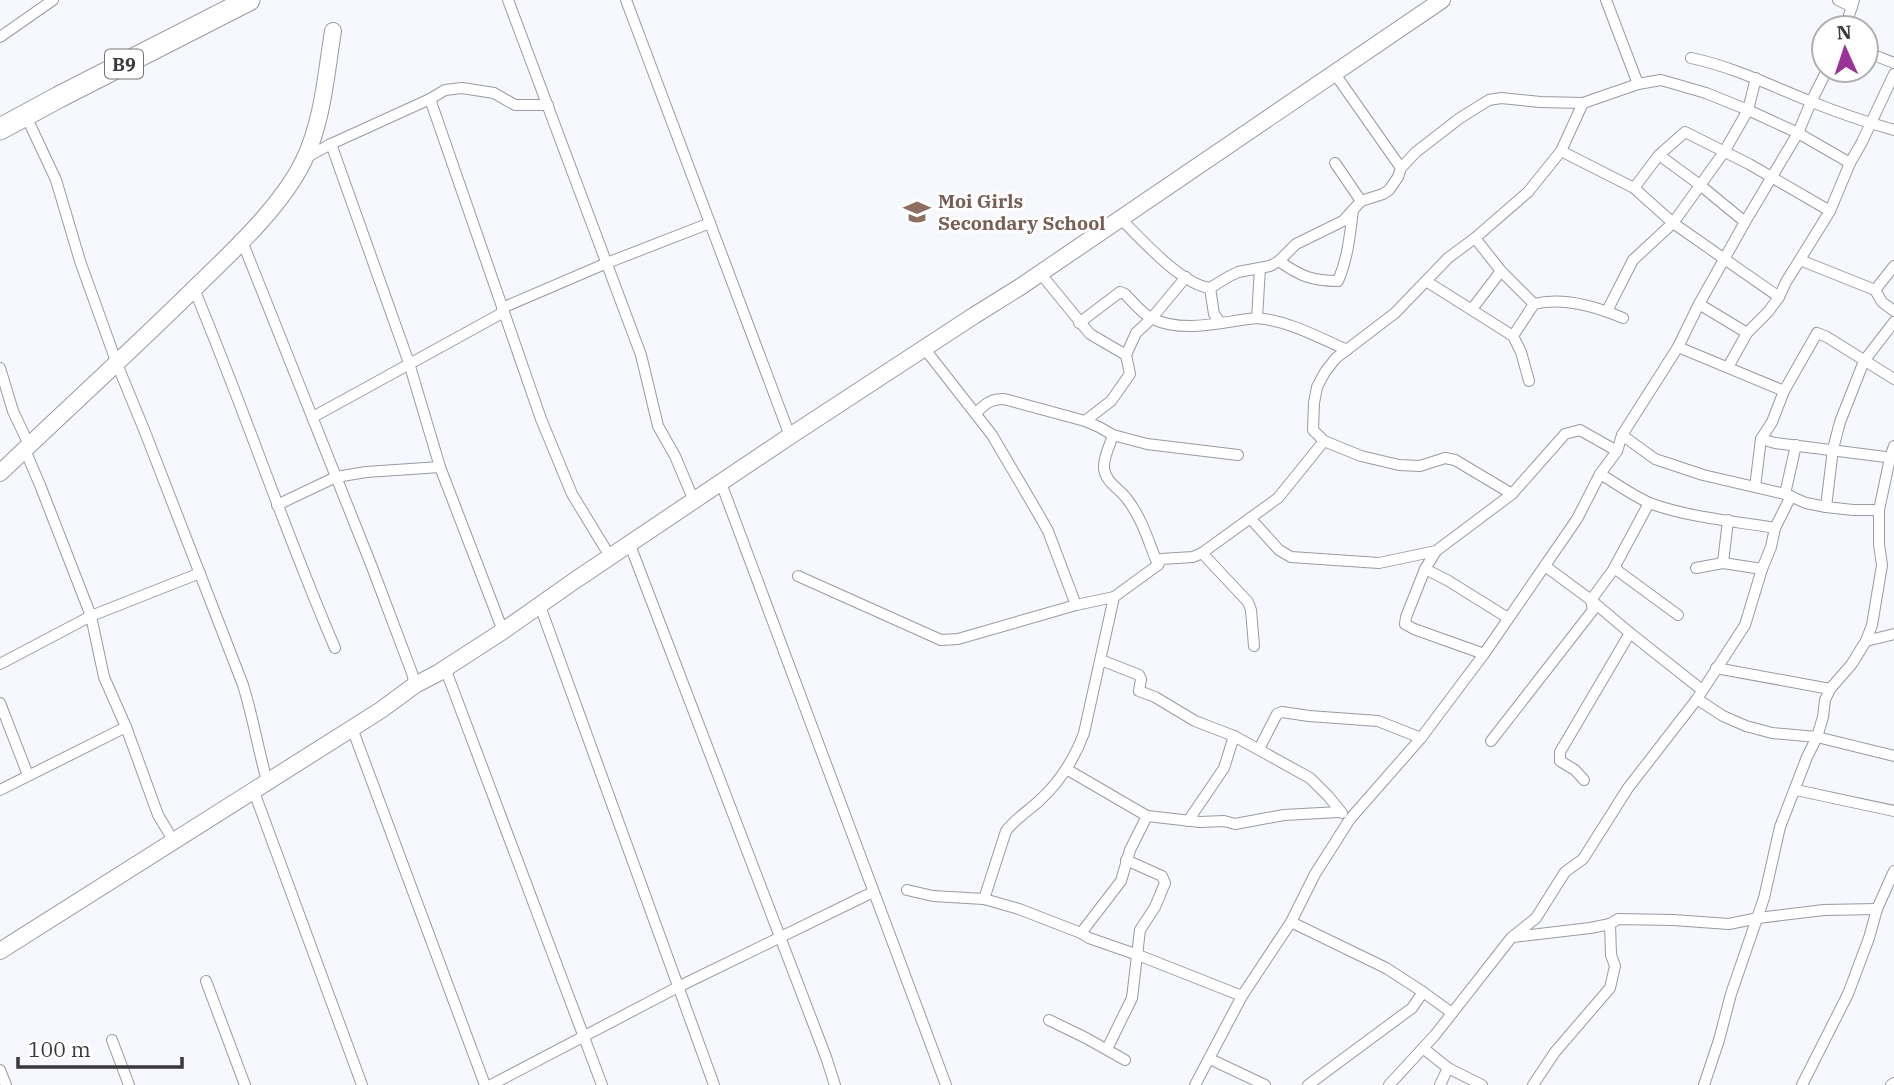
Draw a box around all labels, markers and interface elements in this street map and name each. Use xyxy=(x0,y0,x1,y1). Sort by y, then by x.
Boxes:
north arrow xyxy=(1810,14,1880,84)
text: N xyxy=(1836,20,1852,44)
road number: B9 xyxy=(105,50,143,78)
place label: Moi Girls Secondary School xyxy=(938,189,1105,235)
school or university icon: Moi Girls Secondary School xyxy=(902,197,932,227)
scale bar xyxy=(18,1026,182,1070)
text: 100 m xyxy=(28,1035,91,1063)

